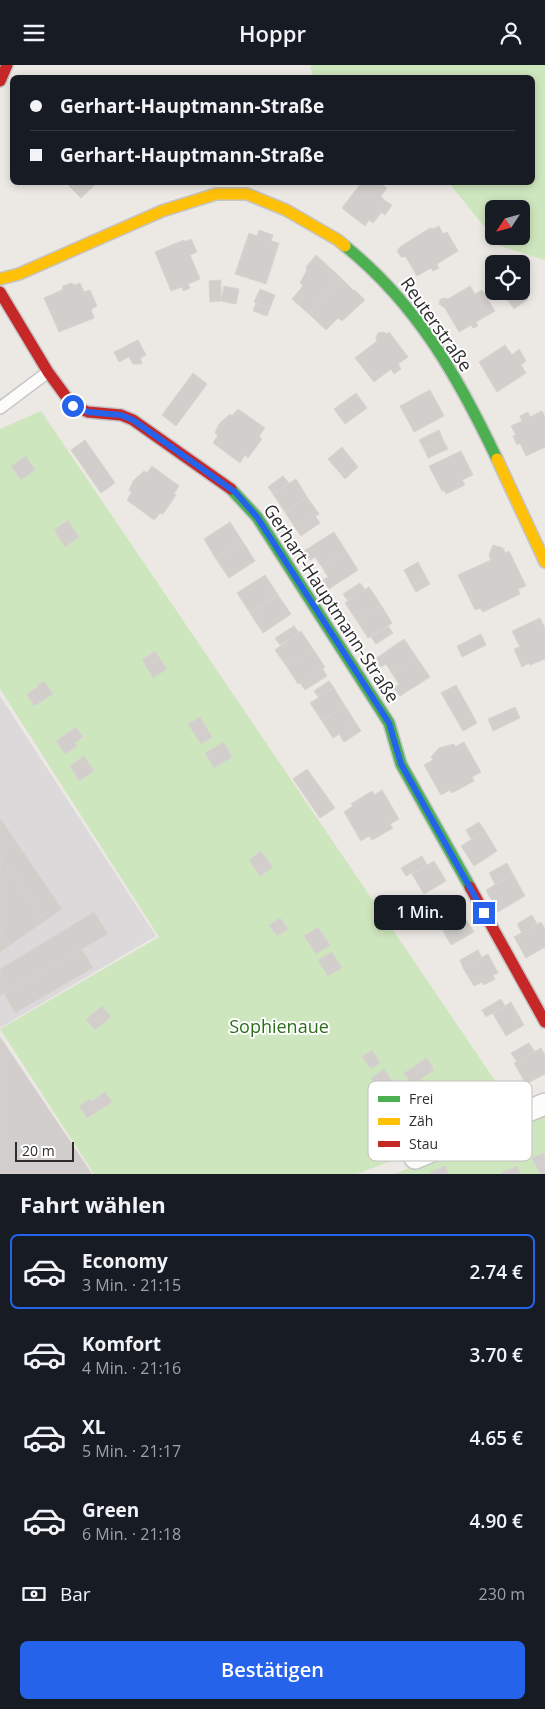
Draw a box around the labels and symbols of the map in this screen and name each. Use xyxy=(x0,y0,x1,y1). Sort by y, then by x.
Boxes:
north arrow xyxy=(485,200,530,245)
street label: Reuterstraße xyxy=(396,272,478,376)
route start xyxy=(62,395,84,417)
street label: Gerhart-Hauptmann-Straße xyxy=(259,499,405,707)
callout: 1 Min. xyxy=(374,895,466,931)
route end xyxy=(473,902,495,924)
park label: Sophienaue xyxy=(229,1014,329,1038)
legend xyxy=(368,1081,532,1161)
text: Frei xyxy=(409,1089,433,1108)
text: Zäh xyxy=(409,1111,433,1130)
text: Stau xyxy=(409,1134,438,1153)
scale bar xyxy=(15,1139,74,1162)

